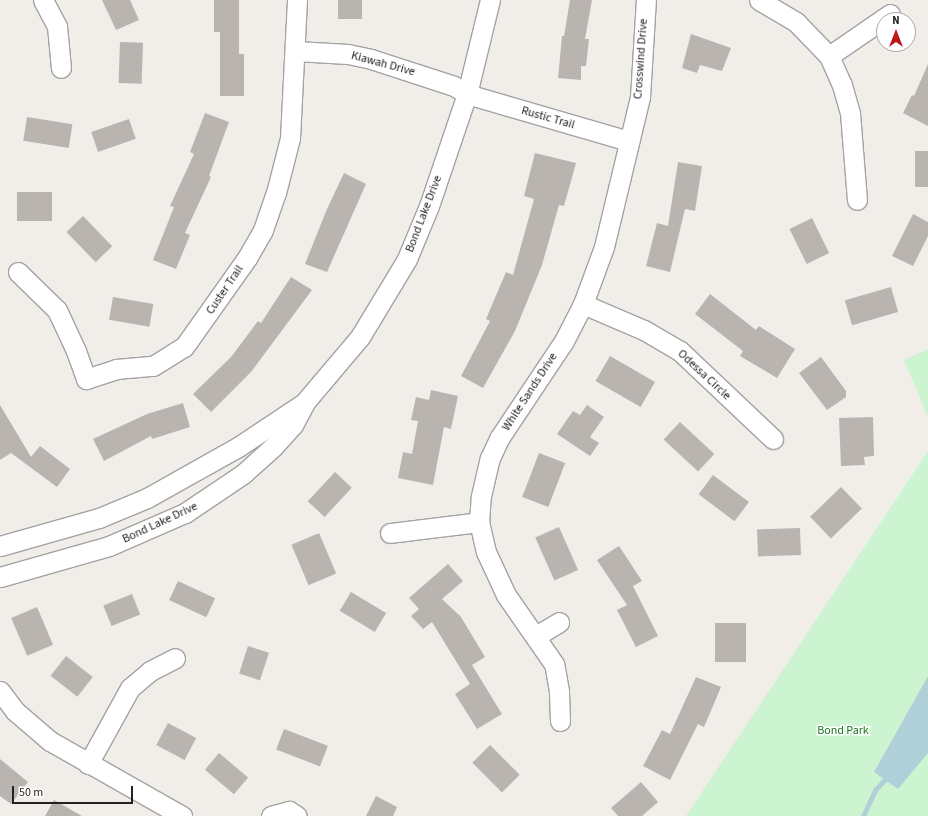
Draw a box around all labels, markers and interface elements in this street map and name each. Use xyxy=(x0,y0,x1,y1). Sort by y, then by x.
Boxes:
north arrow xyxy=(876,12,916,52)
text: N xyxy=(892,13,900,28)
street label: Crosswind Drive xyxy=(631,18,651,100)
street label: Kiawah Drive xyxy=(350,49,416,79)
street label: Rustic Trail xyxy=(520,104,576,132)
street label: Bond Lake Drive xyxy=(403,174,445,254)
street label: Custer Trail xyxy=(203,263,247,317)
street label: Odessa Circle xyxy=(674,347,734,403)
street label: White Sands Drive xyxy=(499,350,561,434)
street label: Bond Lake Drive xyxy=(120,499,200,547)
park label: Bond Park xyxy=(817,724,869,738)
scale bar xyxy=(14,778,135,804)
text: 50 m xyxy=(19,784,43,801)

